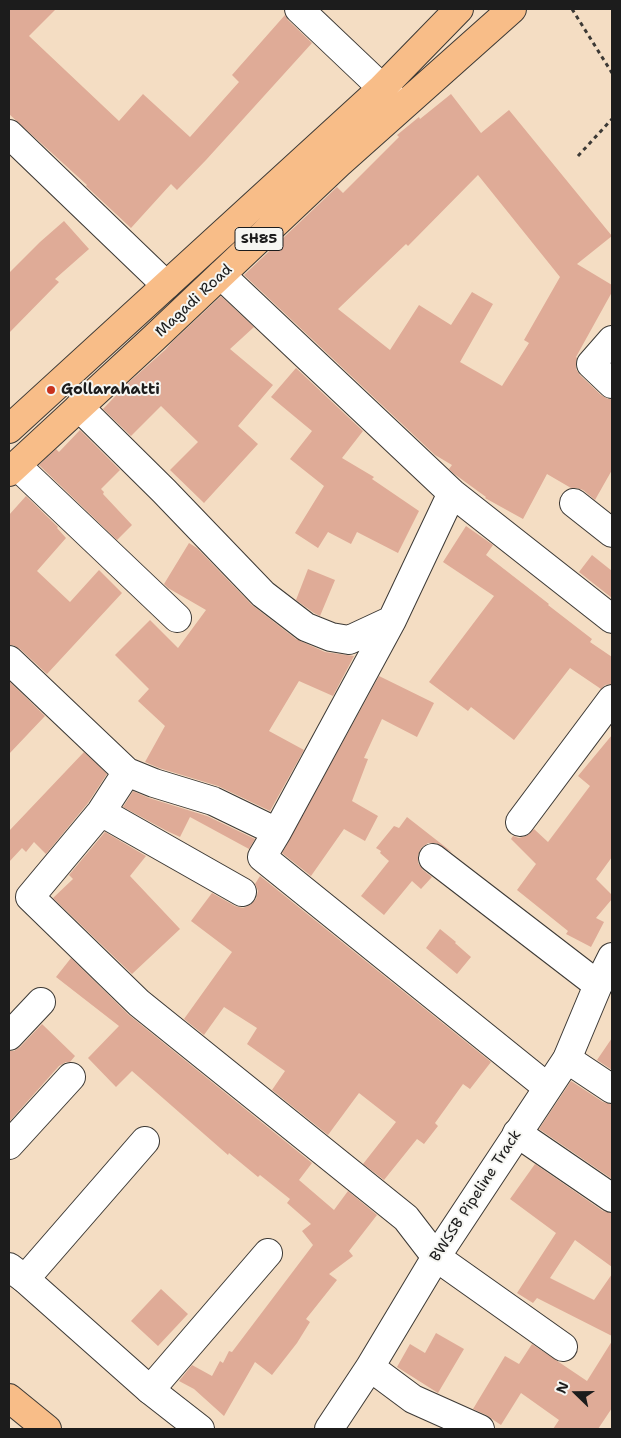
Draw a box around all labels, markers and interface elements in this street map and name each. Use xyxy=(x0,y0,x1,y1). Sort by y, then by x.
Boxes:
road number: SH85 xyxy=(235,228,283,250)
street label: Magadi Road xyxy=(152,261,236,341)
place label: Gollarahatti xyxy=(61,381,160,399)
marker: Gollarahatti xyxy=(45,384,57,396)
street label: BWSSB Pipeline Track xyxy=(427,1127,525,1265)
north arrow xyxy=(551,1368,601,1418)
text: N xyxy=(552,1379,573,1396)

